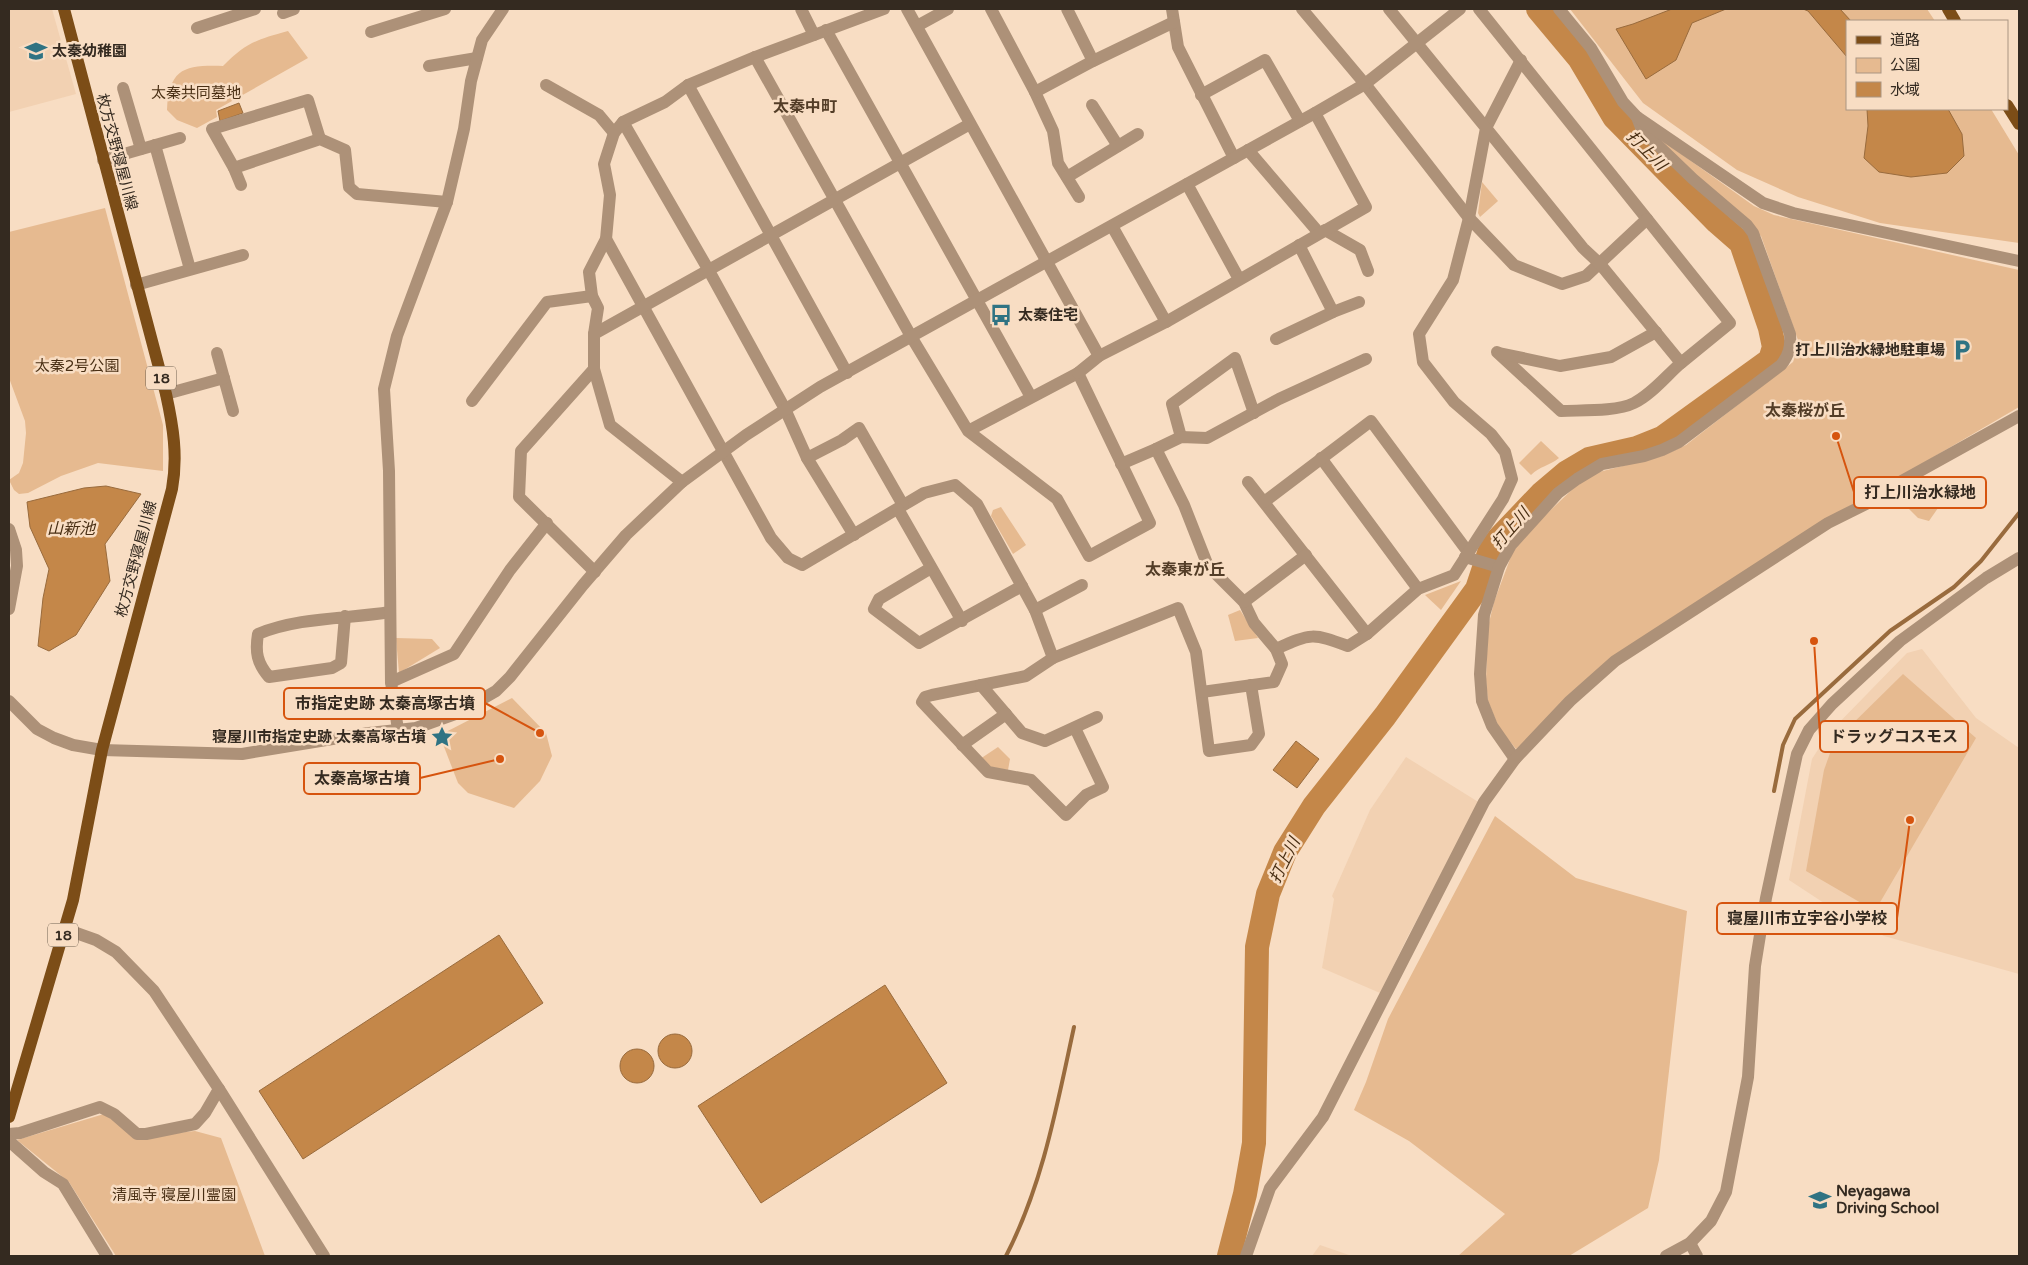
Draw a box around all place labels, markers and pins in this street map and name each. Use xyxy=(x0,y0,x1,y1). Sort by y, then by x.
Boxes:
school or university icon: 太秦幼稚園 xyxy=(23,38,49,64)
place label: 太秦幼稚園 xyxy=(52,42,127,60)
bus stop icon: 太秦住宅 xyxy=(988,302,1014,328)
place label: 太秦住宅 xyxy=(1018,306,1078,324)
parking icon: 打上川治水緑地駐車場 xyxy=(1949,337,1975,363)
place label: 打上川治水緑地駐車場 xyxy=(1795,341,1945,359)
callout: 打上川治水緑地 xyxy=(1854,477,1986,508)
callout: 市指定史跡 太秦高塚古墳 xyxy=(284,688,485,719)
callout: ドラッグコスモス xyxy=(1820,721,1968,752)
place icon: 寝屋川市指定史跡 太秦高塚古墳 xyxy=(429,724,455,750)
place label: 寝屋川市指定史跡 太秦高塚古墳 xyxy=(212,728,426,746)
callout: 太秦高塚古墳 xyxy=(304,763,420,794)
callout: 寝屋川市立宇谷小学校 xyxy=(1717,903,1897,934)
place label: Neyagawa Driving School xyxy=(1836,1182,1939,1218)
school or university icon: Neyagawa Driving School xyxy=(1807,1187,1833,1213)

